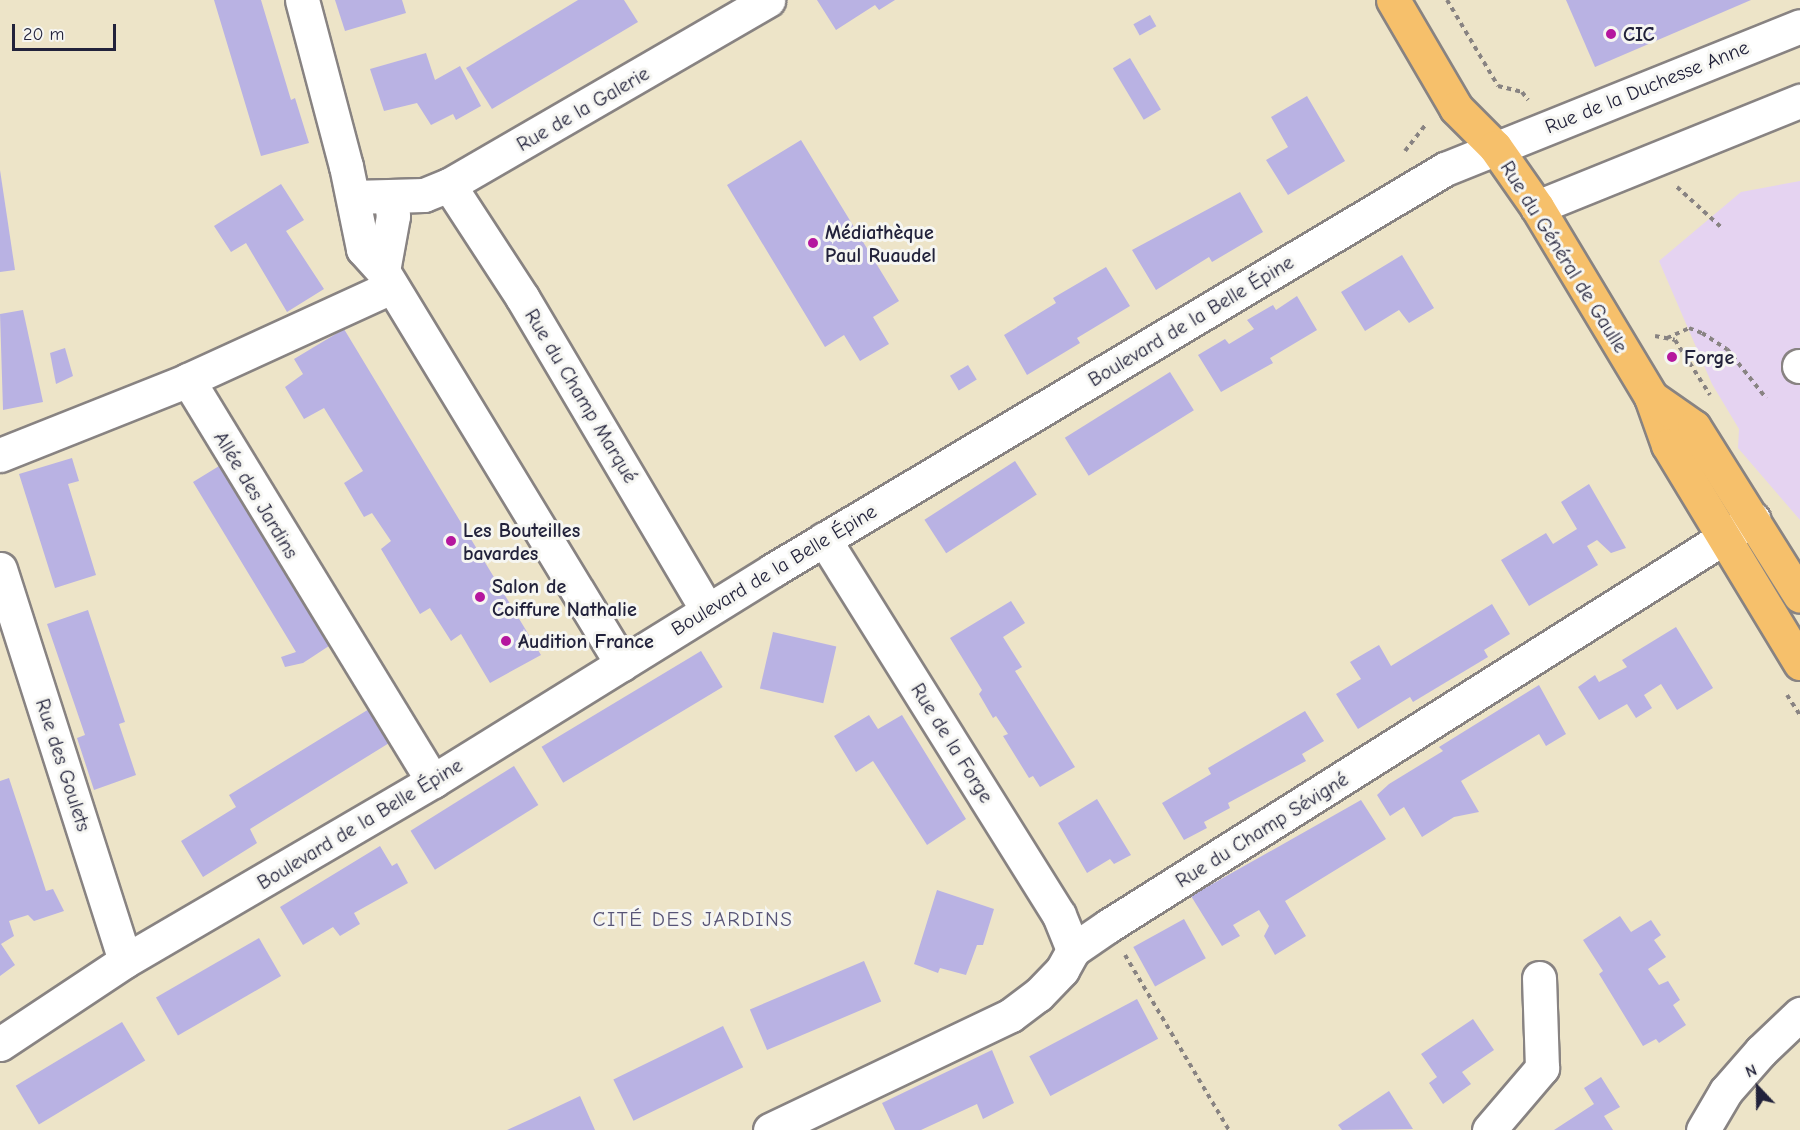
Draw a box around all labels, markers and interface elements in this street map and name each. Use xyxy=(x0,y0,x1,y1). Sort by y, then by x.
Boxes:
scale bar xyxy=(15,12,118,50)
place label: CIC xyxy=(1623,22,1655,46)
text: 20 m xyxy=(23,24,64,45)
marker: CIC xyxy=(1604,27,1618,41)
street label: Rue de la Duchesse Anne xyxy=(1542,35,1752,139)
street label: Rue de la Galerie xyxy=(512,61,654,157)
street label: Rue du Général de Gaulle xyxy=(1495,157,1633,357)
place label: Médiathèque Paul Ruaudel xyxy=(825,220,936,267)
marker: Médiathèque Paul Ruaudel xyxy=(806,236,820,250)
street label: Boulevard de la Belle Épine xyxy=(1084,250,1298,392)
street label: Rue du Champ Marqué xyxy=(520,305,642,487)
place label: Forge xyxy=(1684,345,1734,369)
marker: Forge xyxy=(1665,350,1679,364)
street label: Allée des Jardins xyxy=(209,427,303,563)
street label: Boulevard de la Belle Épine xyxy=(667,499,881,641)
place label: Les Bouteilles bavardes xyxy=(463,518,580,565)
marker: Les Bouteilles bavardes xyxy=(444,534,458,548)
place label: Salon de Coiffure Nathalie xyxy=(492,574,637,621)
marker: Salon de Coiffure Nathalie xyxy=(473,590,487,604)
place label: Audition France xyxy=(518,629,654,653)
marker: Audition France xyxy=(499,634,513,648)
street label: Rue de la Forge xyxy=(906,679,998,807)
street label: Rue des Goulets xyxy=(30,696,96,834)
street label: Boulevard de la Belle Épine xyxy=(253,753,467,895)
street label: Rue du Champ Sévigné xyxy=(1171,767,1353,893)
district label: CITÉ DES JARDINS xyxy=(593,906,793,932)
north arrow xyxy=(1728,1058,1788,1118)
text: N xyxy=(1743,1061,1759,1082)

